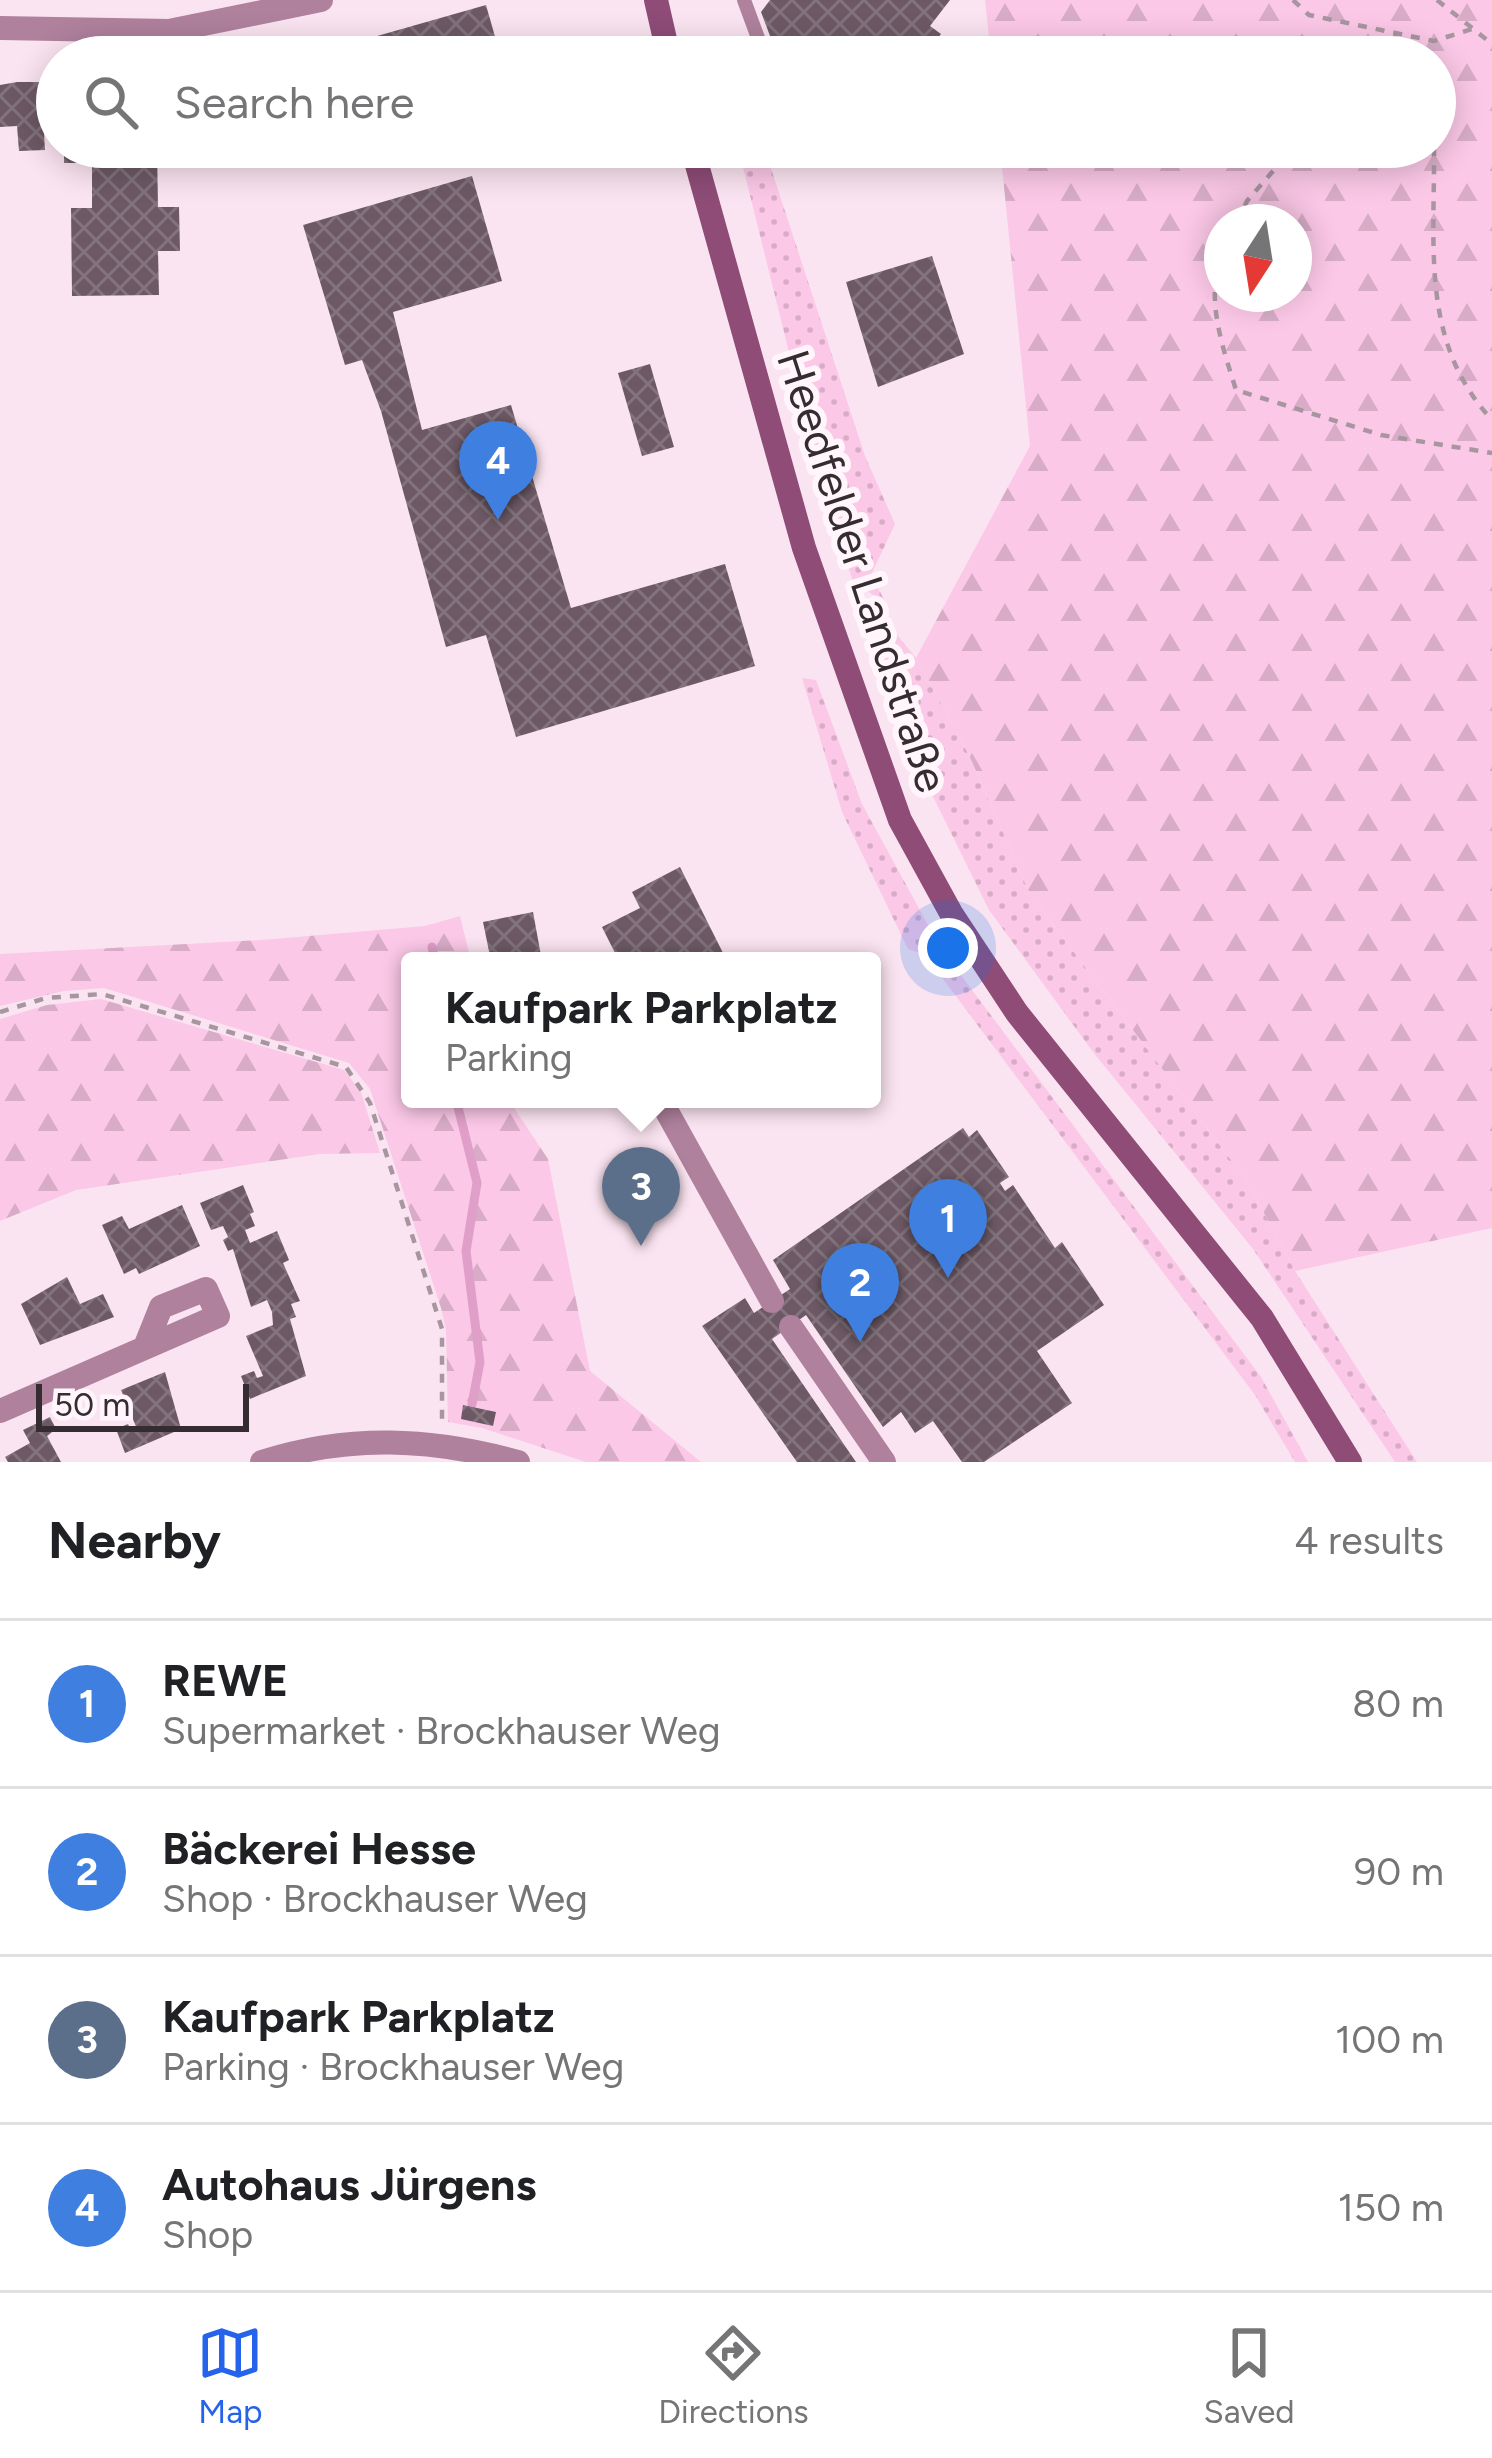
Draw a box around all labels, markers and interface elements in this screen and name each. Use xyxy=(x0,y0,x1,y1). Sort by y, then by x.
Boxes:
search box xyxy=(36,36,1456,168)
icon: search xyxy=(78,69,144,135)
text: Search here xyxy=(174,75,414,129)
north arrow xyxy=(1204,204,1312,312)
street label: Heedfelder Landstraße xyxy=(766,343,960,799)
pin: 4 xyxy=(459,421,537,520)
your location xyxy=(918,918,978,978)
popup xyxy=(401,952,881,1108)
text: Kaufpark Parkplatz xyxy=(445,980,837,1034)
text: Parking xyxy=(445,1034,573,1081)
pin: 3 xyxy=(602,1147,680,1246)
pin: 1 xyxy=(909,1179,987,1278)
pin: 2 xyxy=(821,1243,899,1342)
scale bar xyxy=(36,1378,249,1431)
text: 50 m xyxy=(54,1385,130,1424)
text: Nearby xyxy=(48,1510,221,1571)
text: 4 results xyxy=(1294,1517,1444,1564)
text: REWE xyxy=(162,1653,288,1707)
text: 1 xyxy=(79,1680,95,1727)
text: 80 m xyxy=(1352,1680,1444,1727)
text: Supermarket · Brockhauser Weg xyxy=(162,1707,721,1754)
text: Bäckerei Hesse xyxy=(162,1821,476,1875)
text: 2 xyxy=(76,1848,98,1895)
text: 90 m xyxy=(1354,1848,1444,1895)
text: Shop · Brockhauser Weg xyxy=(162,1875,588,1922)
text: Kaufpark Parkplatz xyxy=(162,1989,554,2043)
text: 3 xyxy=(76,2016,98,2063)
text: 100 m xyxy=(1335,2016,1444,2063)
text: Parking · Brockhauser Weg xyxy=(162,2043,624,2090)
text: Autohaus Jürgens xyxy=(162,2157,536,2211)
text: 4 xyxy=(75,2184,99,2231)
text: 150 m xyxy=(1338,2184,1444,2231)
text: Shop xyxy=(162,2211,253,2258)
tab: Map xyxy=(197,2320,263,2431)
tab: Directions xyxy=(658,2320,809,2431)
tab: Saved xyxy=(1204,2320,1295,2431)

